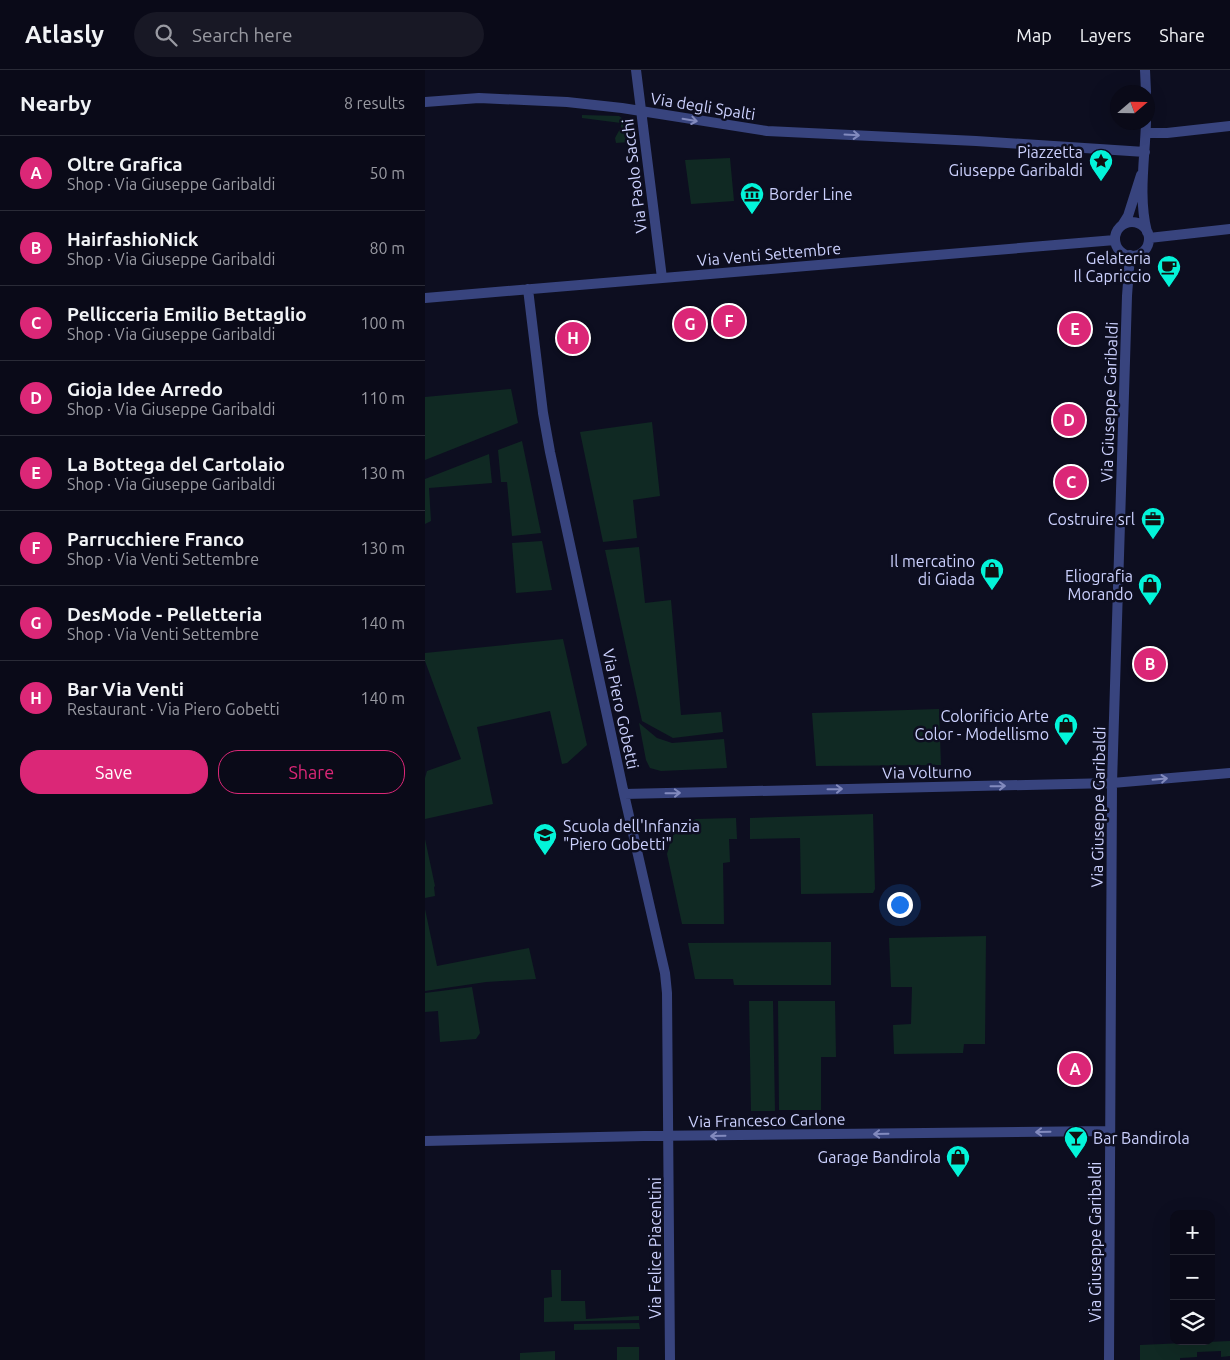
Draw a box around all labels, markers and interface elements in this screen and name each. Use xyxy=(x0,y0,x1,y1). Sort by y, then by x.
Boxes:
search box xyxy=(134,12,484,57)
text: Atlasly xyxy=(25,21,104,48)
icon: search xyxy=(152,21,180,49)
text: Search here xyxy=(192,24,292,46)
text: Map xyxy=(1016,25,1052,45)
text: Layers xyxy=(1080,25,1131,45)
text: Share xyxy=(1159,25,1205,45)
north arrow xyxy=(1110,85,1155,130)
street label: Via degli Spalti xyxy=(649,89,757,123)
text: Nearby xyxy=(20,91,91,115)
text: 8 results xyxy=(344,94,405,112)
one-way arrow xyxy=(682,115,698,125)
street label: Via Paolo Sacchi xyxy=(618,118,650,234)
one-way arrow xyxy=(843,131,859,140)
place label: Piazzetta Giuseppe Garibaldi xyxy=(949,143,1083,179)
place icon: Piazzetta Giuseppe Garibaldi xyxy=(1088,148,1114,182)
text: Oltre Grafica xyxy=(67,153,182,175)
text: A xyxy=(30,164,42,182)
text: 50 m xyxy=(369,164,405,182)
text: Shop · Via Giuseppe Garibaldi xyxy=(67,175,275,193)
museum icon: Border Line xyxy=(739,181,765,215)
place label: Border Line xyxy=(769,185,853,203)
text: HairfashioNick xyxy=(67,228,198,250)
text: B xyxy=(31,239,41,257)
text: 80 m xyxy=(369,239,405,257)
street label: Via Venti Settembre xyxy=(696,239,842,269)
place label: Gelateria Il Capriccio xyxy=(1074,249,1151,285)
text: Shop · Via Giuseppe Garibaldi xyxy=(67,250,275,268)
cafe icon: Gelateria Il Capriccio xyxy=(1156,254,1182,288)
pin: F xyxy=(713,302,745,340)
text: Pellicceria Emilio Bettaglio xyxy=(67,303,307,325)
pin: G xyxy=(674,305,706,343)
pin: E xyxy=(1059,310,1091,348)
text: C xyxy=(31,314,41,332)
text: 100 m xyxy=(360,314,405,332)
pin: H xyxy=(557,319,589,357)
street label: Via Giuseppe Garibaldi xyxy=(1097,321,1121,483)
text: Shop · Via Giuseppe Garibaldi xyxy=(67,325,275,343)
text: Gioja Idee Arredo xyxy=(67,378,223,400)
text: D xyxy=(30,389,42,407)
text: 110 m xyxy=(360,389,405,407)
text: Shop · Via Giuseppe Garibaldi xyxy=(67,400,275,418)
pin: D xyxy=(1053,401,1085,439)
text: La Bottega del Cartolaio xyxy=(67,453,285,475)
pin: C xyxy=(1055,463,1087,501)
text: E xyxy=(31,464,41,482)
text: 130 m xyxy=(360,464,405,482)
text: Shop · Via Giuseppe Garibaldi xyxy=(67,475,275,493)
office icon: Costruire srl xyxy=(1140,506,1166,540)
place label: Costruire srl xyxy=(1048,510,1135,528)
text: Parrucchiere Franco xyxy=(67,528,244,550)
text: F xyxy=(32,539,41,557)
text: 130 m xyxy=(360,539,405,557)
text: Shop · Via Venti Settembre xyxy=(67,550,259,568)
place label: Il mercatino di Giada xyxy=(890,552,975,588)
shop icon: Il mercatino di Giada xyxy=(979,557,1005,591)
place label: Eliografia Morando xyxy=(1065,567,1133,603)
shop icon: Eliografia Morando xyxy=(1137,572,1163,606)
text: DesMode - Pelletteria xyxy=(67,603,262,625)
text: G xyxy=(30,614,42,632)
text: 140 m xyxy=(360,614,405,632)
text: Shop · Via Venti Settembre xyxy=(67,625,259,643)
pin: B xyxy=(1134,645,1166,683)
street label: Via Piero Gobetti xyxy=(599,647,643,771)
text: Bar Via Venti xyxy=(67,678,184,700)
text: H xyxy=(30,689,42,707)
text: 140 m xyxy=(360,689,405,707)
text: Restaurant · Via Piero Gobetti xyxy=(67,700,280,718)
place label: Colorificio Arte Color - Modellismo xyxy=(914,707,1049,743)
shop icon: Colorificio Arte Color - Modellismo xyxy=(1053,712,1079,746)
street label: Via Giuseppe Garibaldi xyxy=(1088,726,1108,888)
button: Save xyxy=(20,750,208,794)
button: Share xyxy=(218,750,405,794)
street label: Via Volturno xyxy=(882,762,972,782)
one-way arrow xyxy=(1152,774,1168,784)
one-way arrow xyxy=(990,781,1006,790)
one-way arrow xyxy=(827,785,843,794)
one-way arrow xyxy=(664,788,681,798)
place label: Scuola dell'Infanzia "Piero Gobetti" xyxy=(563,817,700,853)
school or university icon: Scuola dell'Infanzia "Piero Gobetti" xyxy=(532,822,558,856)
your location xyxy=(887,892,913,918)
pin: A xyxy=(1059,1050,1091,1088)
street label: Via Francesco Carlone xyxy=(688,1110,846,1130)
bar icon: Bar Bandirola xyxy=(1063,1125,1089,1159)
one-way arrow xyxy=(1035,1127,1052,1137)
one-way arrow xyxy=(873,1129,889,1139)
place label: Bar Bandirola xyxy=(1093,1129,1190,1147)
one-way arrow xyxy=(710,1131,726,1141)
shop icon: Garage Bandirola xyxy=(945,1144,971,1178)
place label: Garage Bandirola xyxy=(818,1148,941,1166)
street label: Via Giuseppe Garibaldi xyxy=(1086,1162,1104,1322)
street label: Via Felice Piacentini xyxy=(646,1177,664,1319)
map controls xyxy=(1170,1210,1215,1345)
button: + xyxy=(1170,1210,1215,1255)
button: − xyxy=(1170,1255,1215,1300)
button: layers xyxy=(1170,1300,1215,1345)

